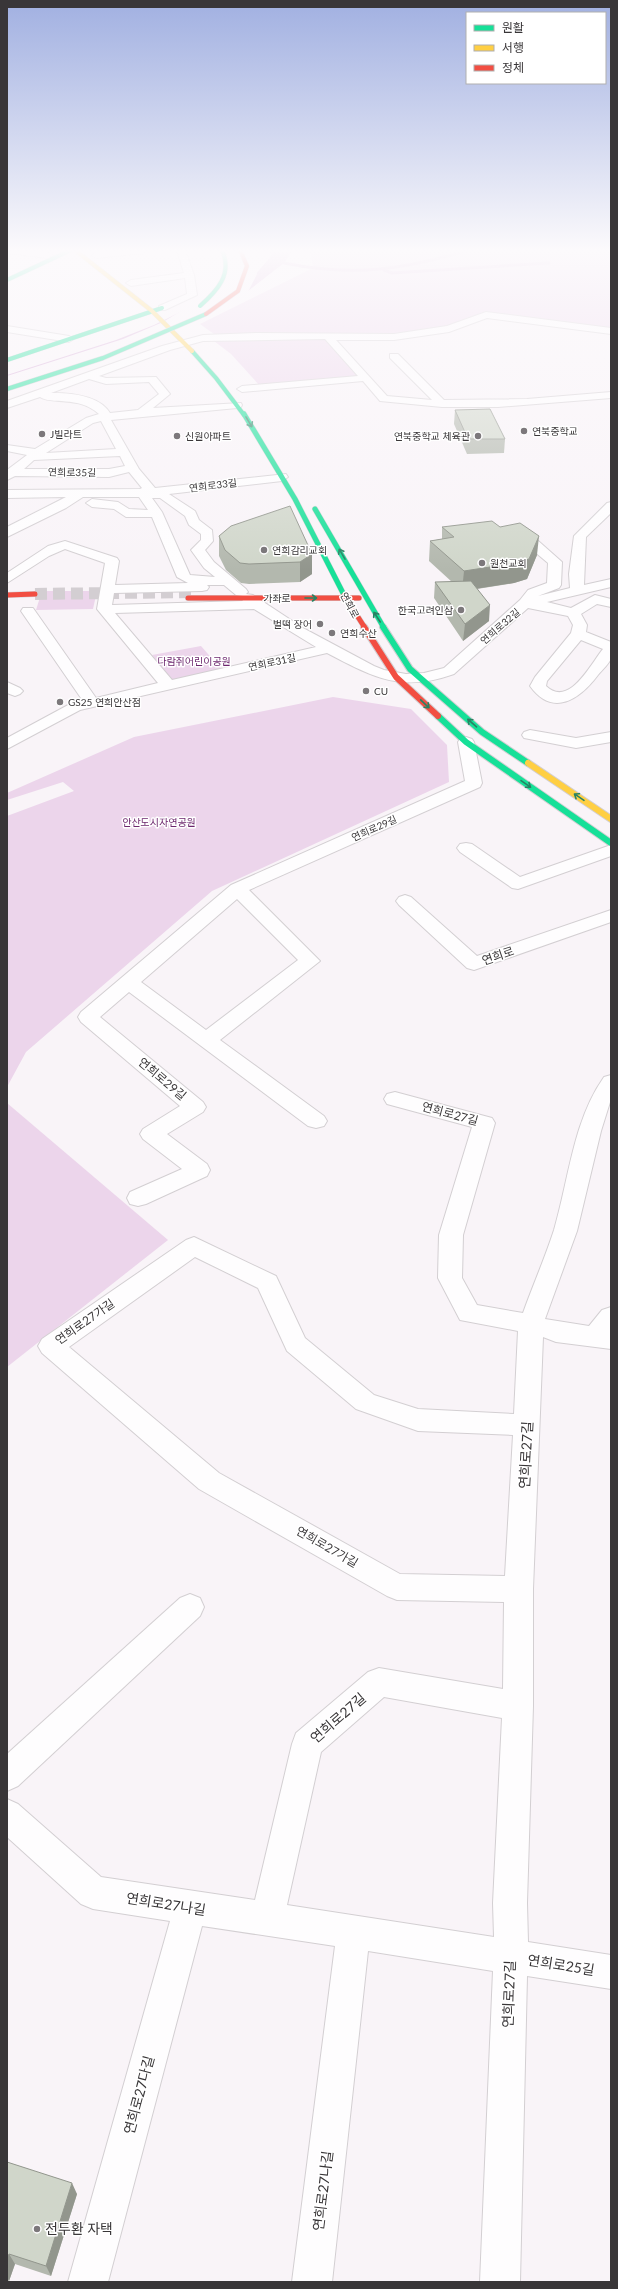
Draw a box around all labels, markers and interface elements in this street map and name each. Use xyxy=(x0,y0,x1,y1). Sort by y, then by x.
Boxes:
legend xyxy=(466,12,606,84)
text: 원활 xyxy=(502,20,524,35)
text: 서행 xyxy=(502,40,524,55)
text: 정체 xyxy=(502,60,524,75)
one-way arrow xyxy=(245,417,254,428)
place label: 연북중학교 xyxy=(532,425,578,437)
marker: 연북중학교 xyxy=(519,426,529,436)
place label: J빌라트 xyxy=(50,428,82,440)
marker: J빌라트 xyxy=(37,429,47,439)
place label: 신원아파트 xyxy=(185,430,231,442)
place label: 연북중학교 체육관 xyxy=(394,430,471,442)
marker: 신원아파트 xyxy=(172,431,182,441)
marker: 연북중학교 체육관 xyxy=(473,431,483,441)
street label: 연희로35길 xyxy=(48,466,96,478)
street label: 연희로33길 xyxy=(188,476,238,494)
place label: 연희감리교회 xyxy=(272,544,327,556)
marker: 연희감리교회 xyxy=(259,545,269,555)
one-way arrow xyxy=(338,548,346,560)
place label: 원천교회 xyxy=(490,557,527,569)
marker: 원천교회 xyxy=(477,558,487,568)
street label: 연희로 xyxy=(338,590,362,620)
street label: 가좌로 xyxy=(263,592,291,604)
one-way arrow xyxy=(304,594,317,602)
place label: 한국고려인삼 xyxy=(398,604,454,616)
marker: 한국고려인삼 xyxy=(456,605,466,615)
street label: 연희로32길 xyxy=(478,606,522,646)
one-way arrow xyxy=(373,612,381,623)
place label: 벌떡 장어 xyxy=(273,618,312,630)
marker: 벌떡 장어 xyxy=(315,619,325,629)
place label: 연희수산 xyxy=(340,627,377,639)
marker: 연희수산 xyxy=(327,628,337,638)
street label: 연희로31길 xyxy=(247,651,297,673)
park label: 다람쥐어린이공원 xyxy=(157,655,231,667)
place label: CU xyxy=(374,685,388,697)
marker: CU xyxy=(361,686,371,696)
place label: GS25 연희안산점 xyxy=(68,696,141,708)
marker: GS25 연희안산점 xyxy=(55,697,65,707)
one-way arrow xyxy=(420,699,430,708)
one-way arrow xyxy=(467,718,477,728)
one-way arrow xyxy=(520,780,531,788)
one-way arrow xyxy=(574,793,585,801)
street label: 연희로29길 xyxy=(349,813,399,843)
park label: 안산도시자연공원 xyxy=(122,816,196,828)
street label: 연희로 xyxy=(480,943,516,968)
street label: 연희로29길 xyxy=(135,1054,189,1103)
street label: 연희로27길 xyxy=(420,1099,480,1128)
street label: 연희로27가길 xyxy=(52,1296,117,1348)
street label: 연희로27길 xyxy=(515,1421,536,1489)
street label: 연희로27가길 xyxy=(294,1523,361,1570)
street label: 연희로27길 xyxy=(307,1689,369,1746)
street label: 연희로27나길 xyxy=(125,1889,207,1918)
street label: 연희로25길 xyxy=(526,1951,596,1978)
street label: 연희로27길 xyxy=(499,1960,518,2028)
street label: 연희로27다길 xyxy=(120,2054,157,2136)
street label: 연희로27나길 xyxy=(309,2150,336,2232)
place label: 전두환 자택 xyxy=(45,2220,113,2237)
marker: 전두환 자택 xyxy=(32,2224,42,2234)

